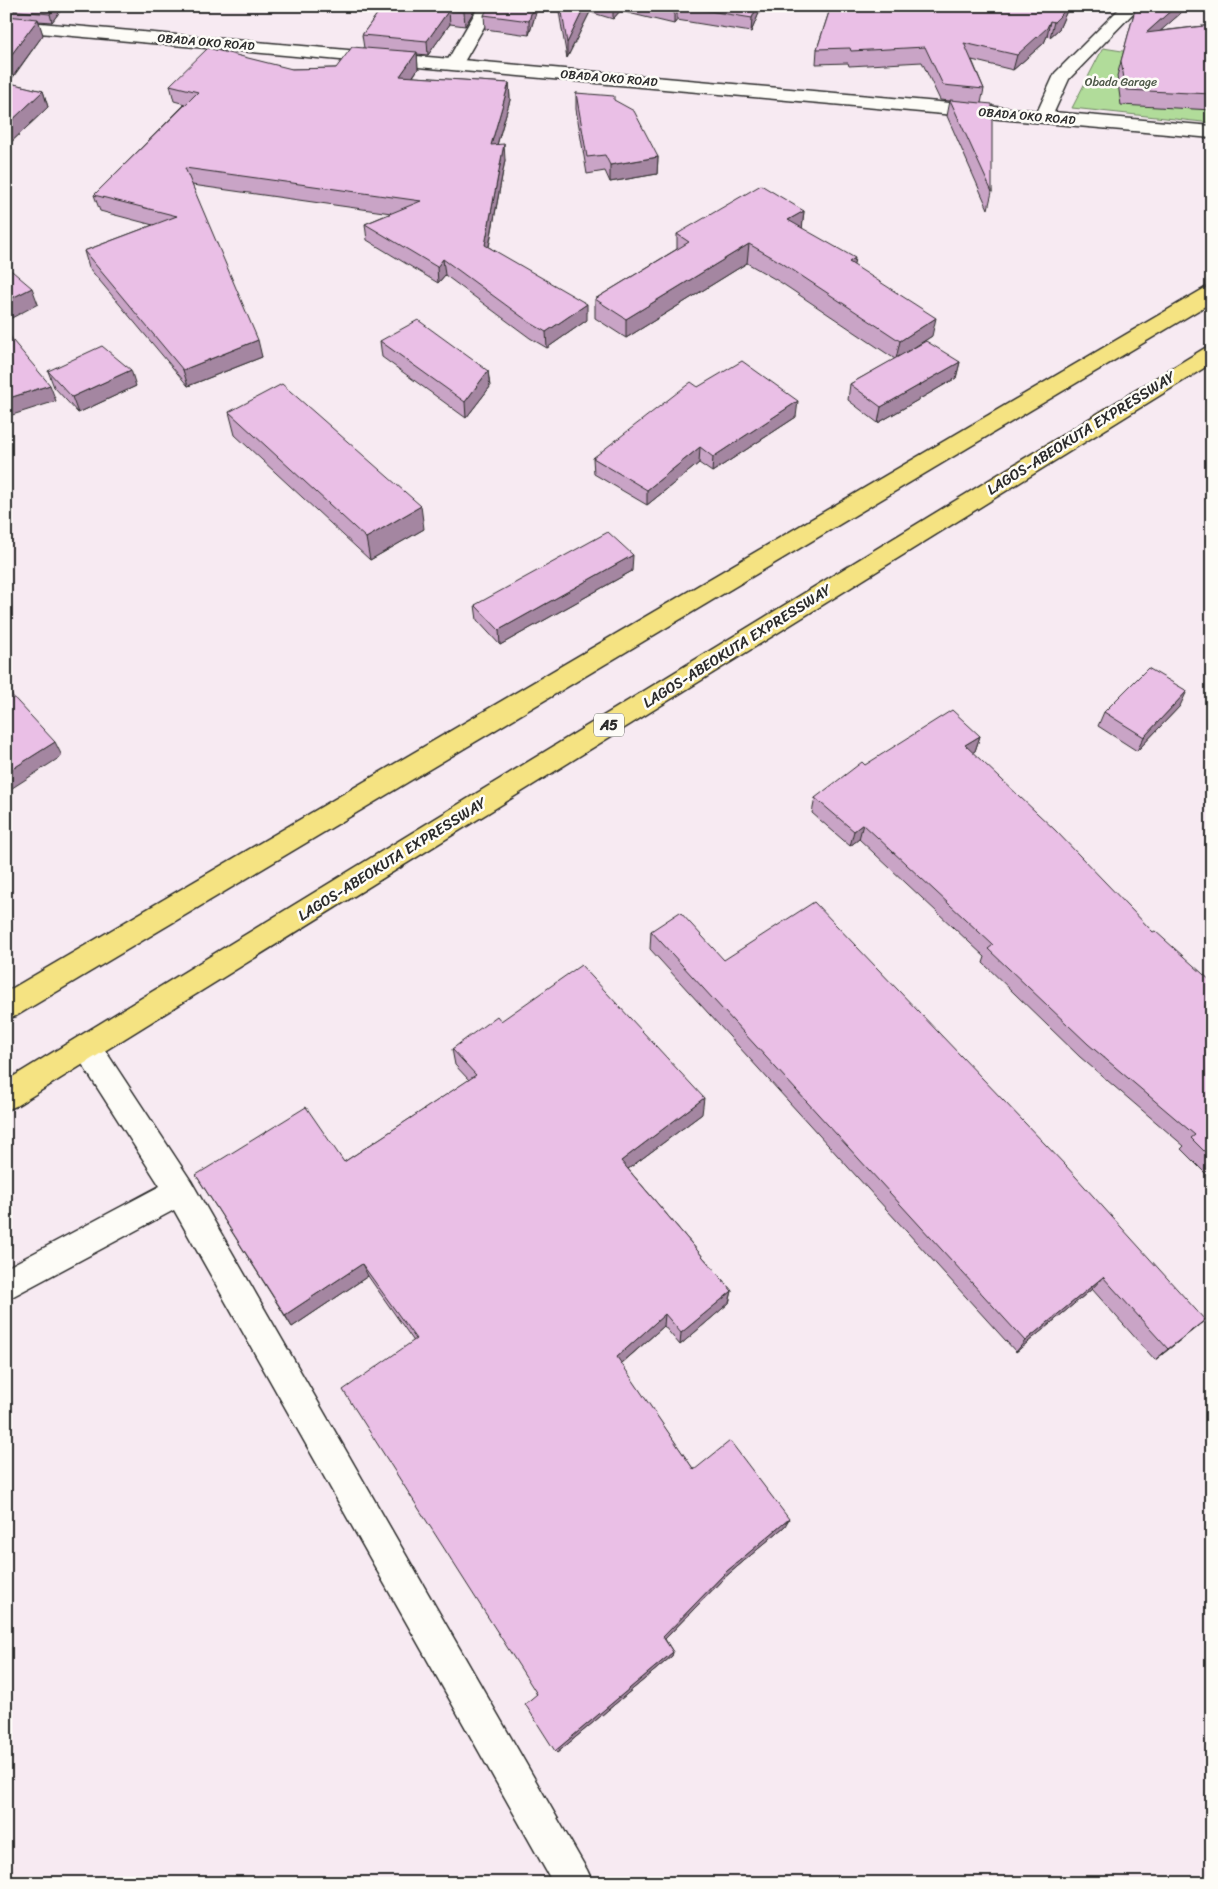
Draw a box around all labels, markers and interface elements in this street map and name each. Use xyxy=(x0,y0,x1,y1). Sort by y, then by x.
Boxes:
street label: OBADA OKO ROAD xyxy=(157,27,256,57)
street label: OBADA OKO ROAD xyxy=(560,63,659,93)
park label: Obada Garage xyxy=(1085,71,1157,93)
street label: OBADA OKO ROAD xyxy=(978,101,1077,131)
street label: LAGOS-ABEOKUTA EXPRESSWAY xyxy=(981,363,1182,502)
street label: LAGOS-ABEOKUTA EXPRESSWAY xyxy=(637,576,838,715)
road number: A5 xyxy=(594,714,624,736)
street label: LAGOS-ABEOKUTA EXPRESSWAY xyxy=(292,789,493,928)

